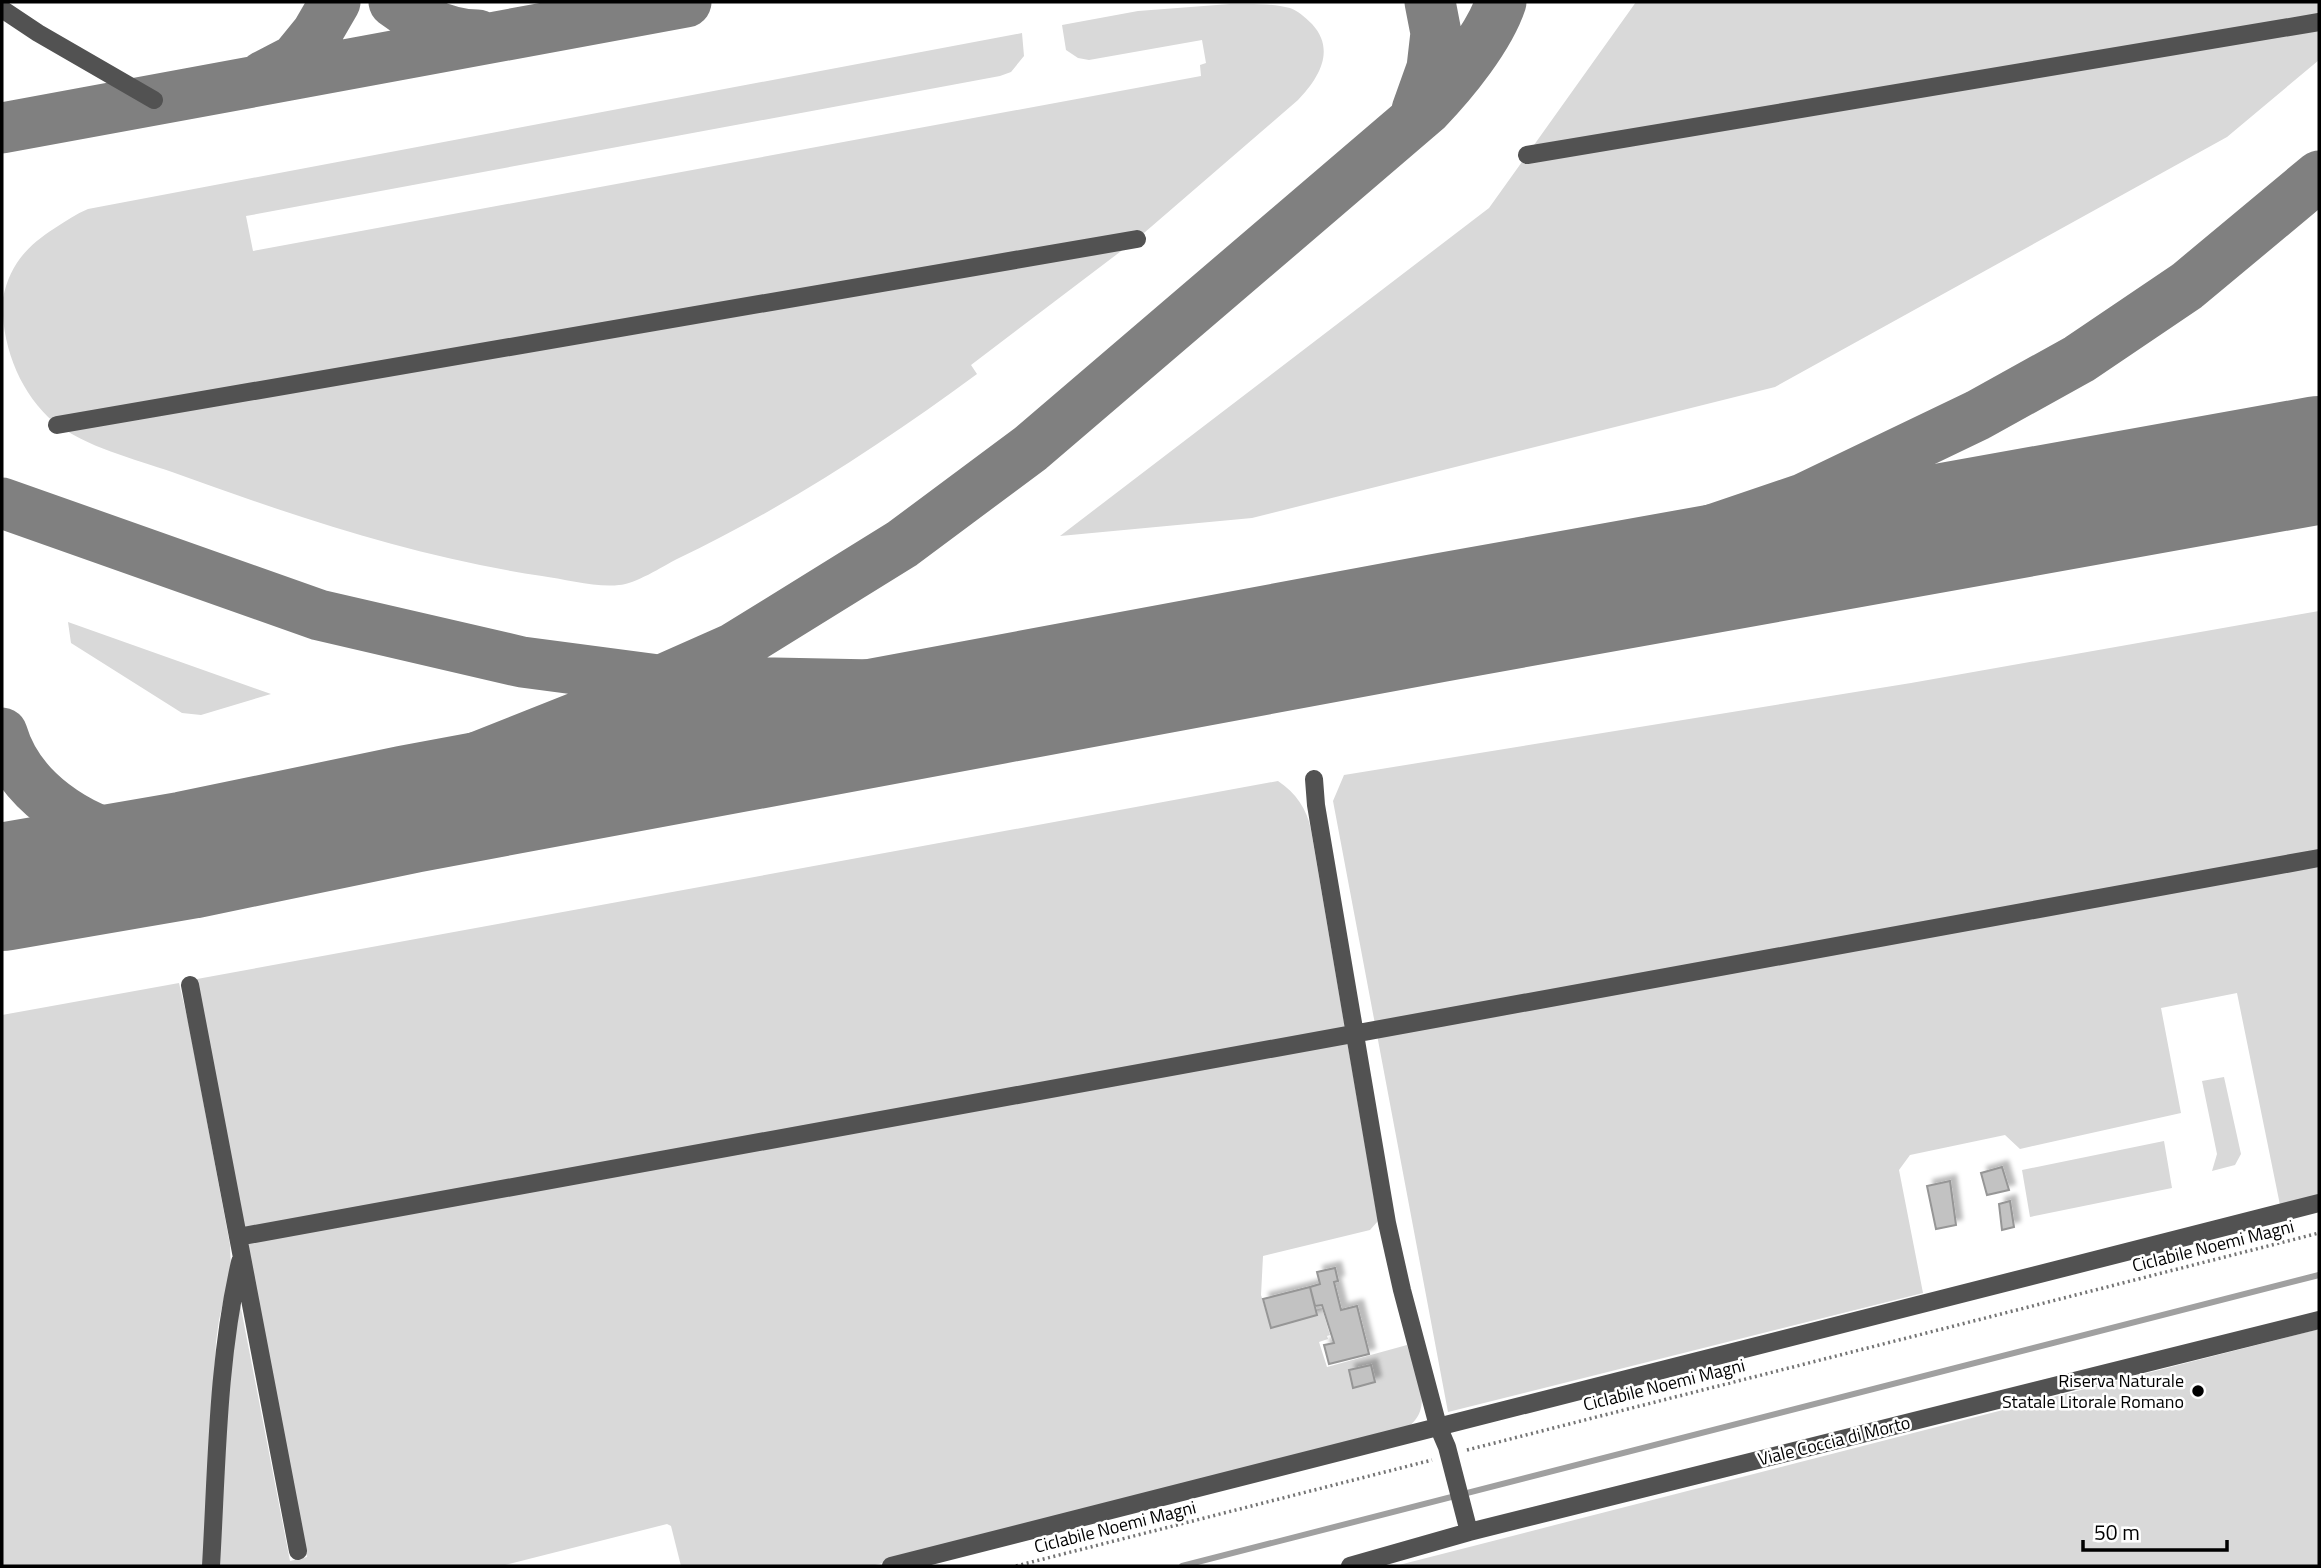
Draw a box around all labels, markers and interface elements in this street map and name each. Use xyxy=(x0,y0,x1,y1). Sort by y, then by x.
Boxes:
street label: Ciclabile Noemi Magni xyxy=(2129,1212,2297,1279)
street label: Ciclabile Noemi Magni xyxy=(1580,1351,1748,1418)
place label: Riserva Naturale Statale Litorale Romano xyxy=(2002,1367,2184,1415)
marker: Riserva Naturale Statale Litorale Romano xyxy=(2190,1383,2206,1399)
street label: Viale Coccia di Morto xyxy=(1755,1409,1913,1473)
street label: Ciclabile Noemi Magni xyxy=(1031,1493,1199,1560)
scale bar xyxy=(2083,1508,2226,1552)
text: 50 m xyxy=(2094,1516,2140,1548)

